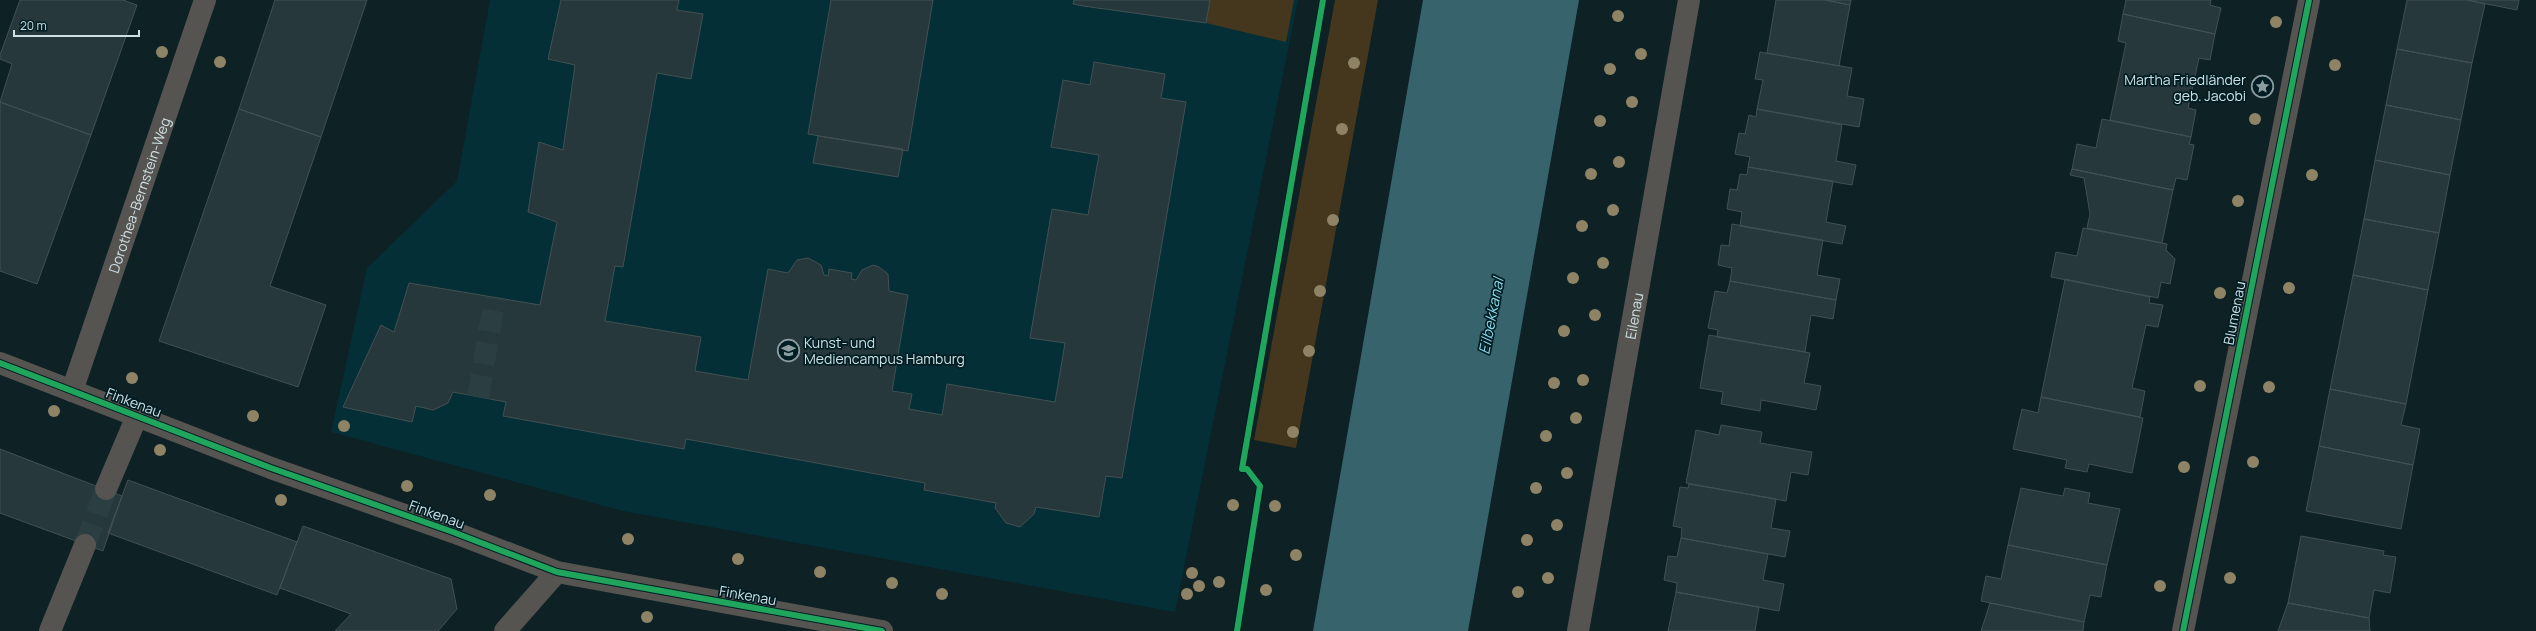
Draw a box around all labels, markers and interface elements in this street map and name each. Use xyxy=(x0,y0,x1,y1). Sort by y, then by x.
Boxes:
scale bar xyxy=(14,12,139,38)
text: 20 m xyxy=(20,17,47,34)
place label: Martha Friedländer geb. Jacobi xyxy=(2124,70,2246,105)
place icon: Martha Friedländer geb. Jacobi xyxy=(2249,74,2275,100)
street label: Dorothea-Bernstein-Weg xyxy=(103,115,174,275)
water label: Eilbekkanal xyxy=(1473,274,1509,356)
street label: Blumenau xyxy=(2219,280,2249,346)
street label: Eilenau xyxy=(1620,291,1647,341)
place label: Kunst- und Mediencampus Hamburg xyxy=(804,333,965,368)
school or university icon: Kunst- und Mediencampus Hamburg xyxy=(775,337,801,363)
street label: Finkenau xyxy=(104,383,164,421)
street label: Finkenau xyxy=(407,495,467,533)
street label: Finkenau xyxy=(718,581,778,609)

